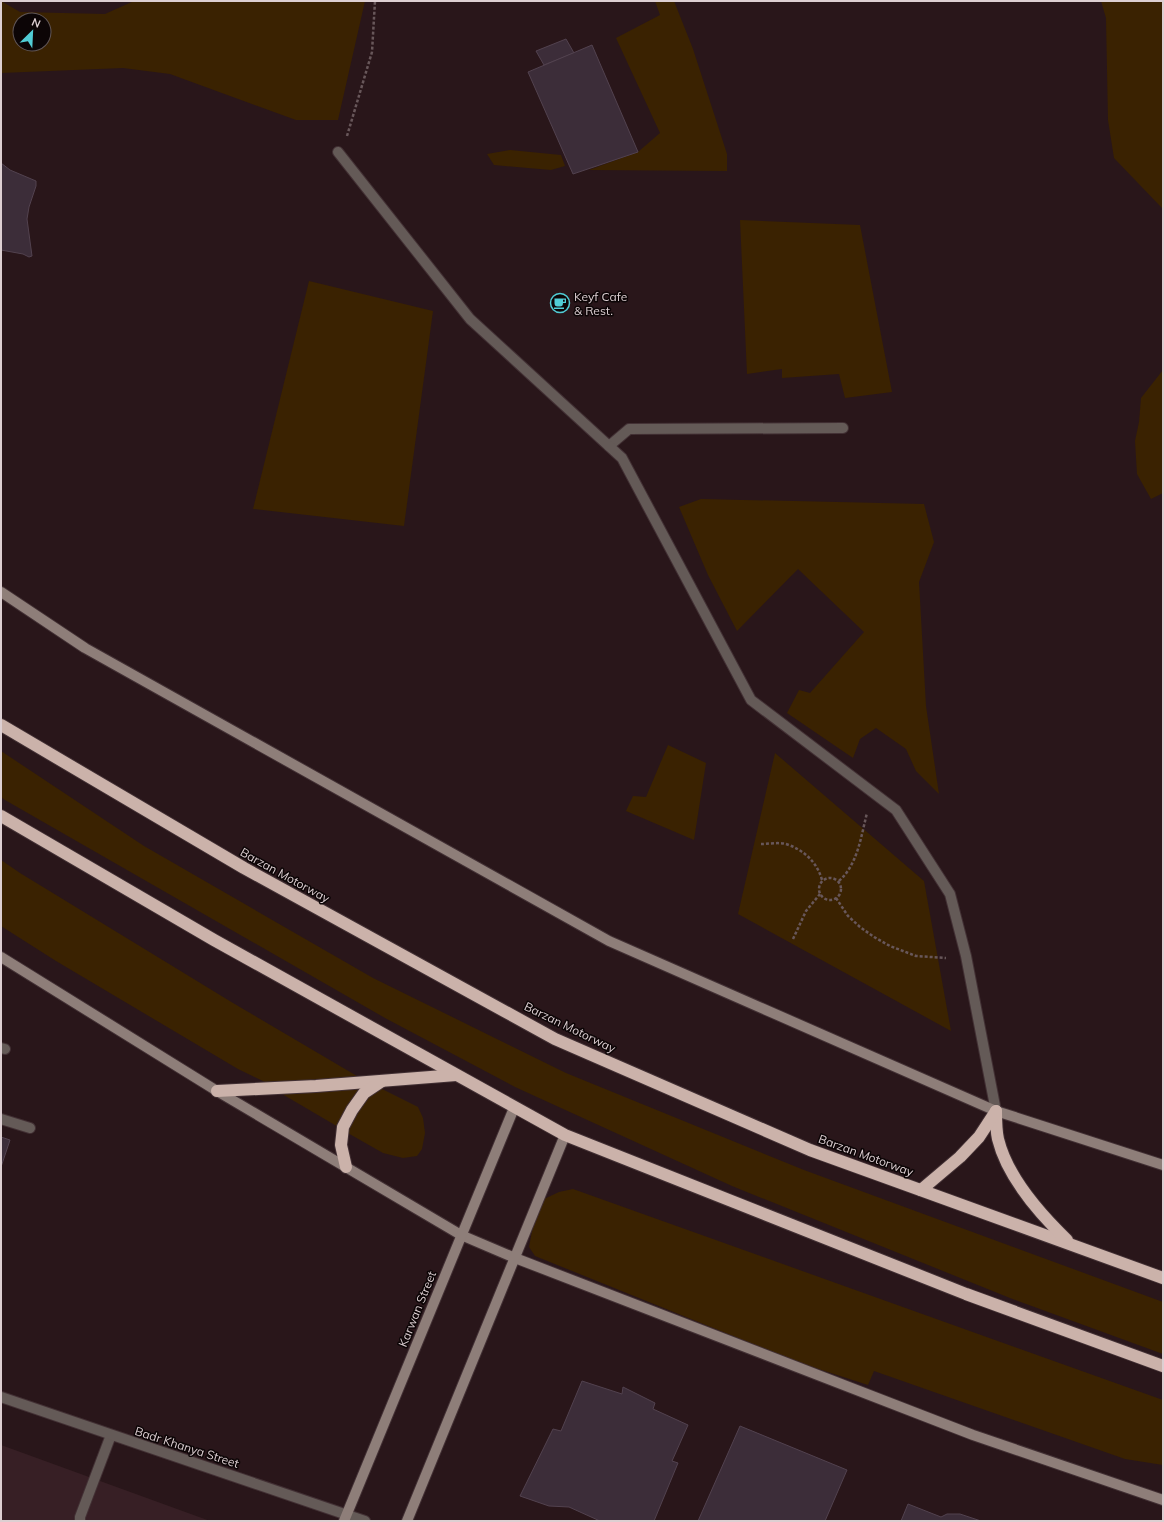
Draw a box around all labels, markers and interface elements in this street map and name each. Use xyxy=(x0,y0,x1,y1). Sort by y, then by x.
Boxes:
north arrow xyxy=(12,12,52,52)
text: N xyxy=(29,15,43,31)
place label: Keyf Cafe & Rest. xyxy=(574,289,627,318)
cafe icon: Keyf Cafe & Rest. xyxy=(549,292,571,314)
street label: Barzan Motorway xyxy=(238,844,333,906)
street label: Barzan Motorway xyxy=(522,998,619,1056)
street label: Barzan Motorway xyxy=(817,1131,916,1179)
street label: Karwan Street xyxy=(395,1269,439,1349)
street label: Badr Khanya Street xyxy=(133,1423,241,1471)

